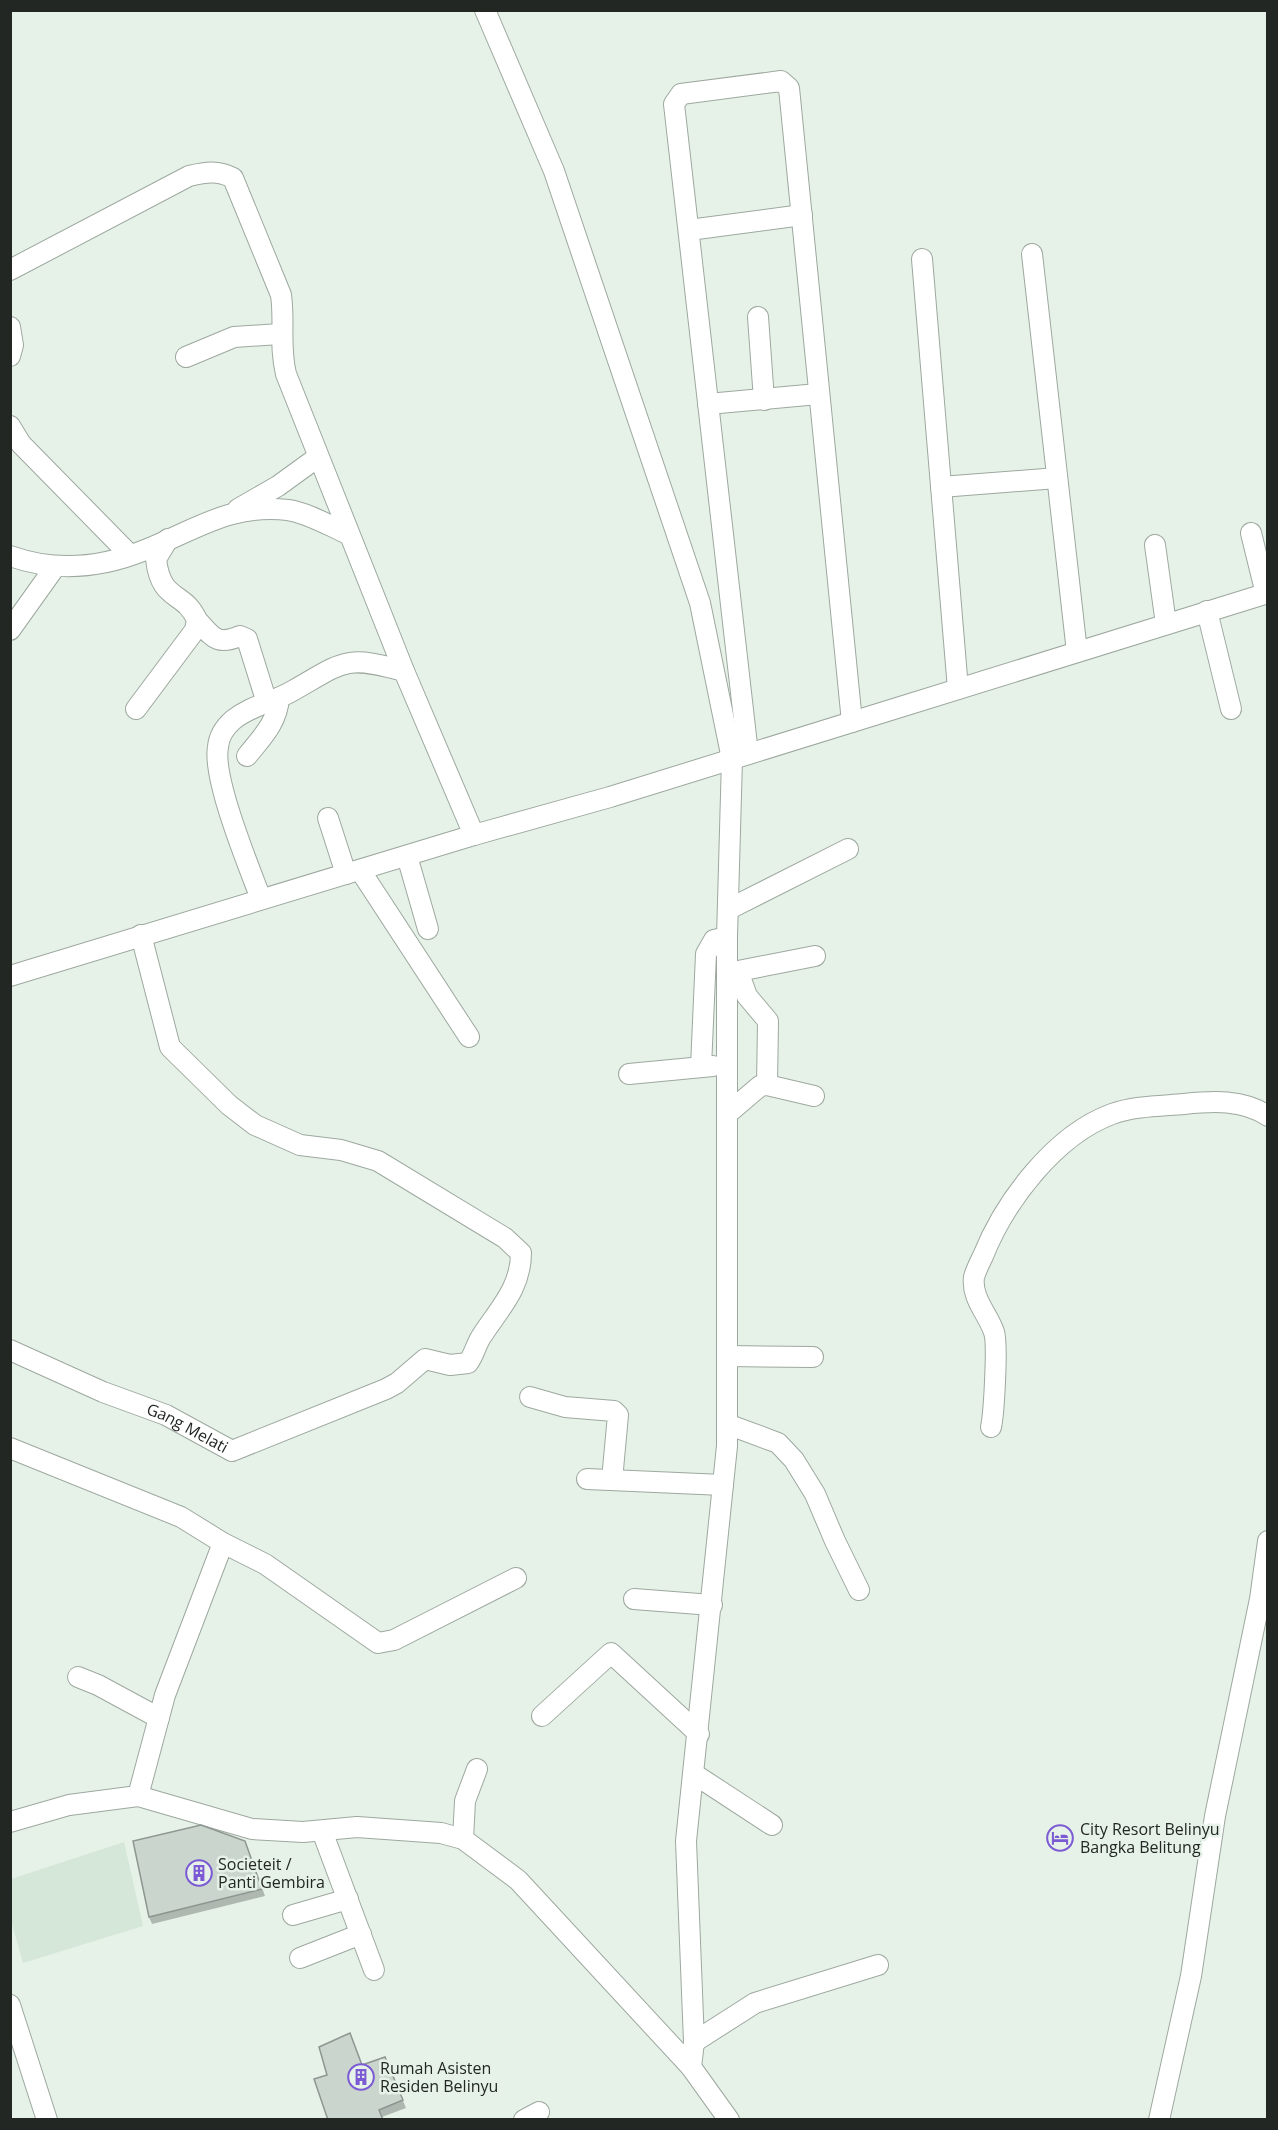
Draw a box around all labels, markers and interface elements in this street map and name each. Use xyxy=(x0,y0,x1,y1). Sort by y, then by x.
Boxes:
street label: Gang Melati xyxy=(144,1398,232,1458)
place label: City Resort Belinyu Bangka Belitung xyxy=(1080,1818,1220,1858)
hotel icon: City Resort Belinyu Bangka Belitung xyxy=(1045,1823,1075,1853)
place label: Societeit / Panti Gembira xyxy=(218,1853,325,1893)
building icon: Societeit / Panti Gembira xyxy=(184,1858,214,1888)
place label: Rumah Asisten Residen Belinyu xyxy=(380,2057,498,2097)
building icon: Rumah Asisten Residen Belinyu xyxy=(346,2062,376,2092)

